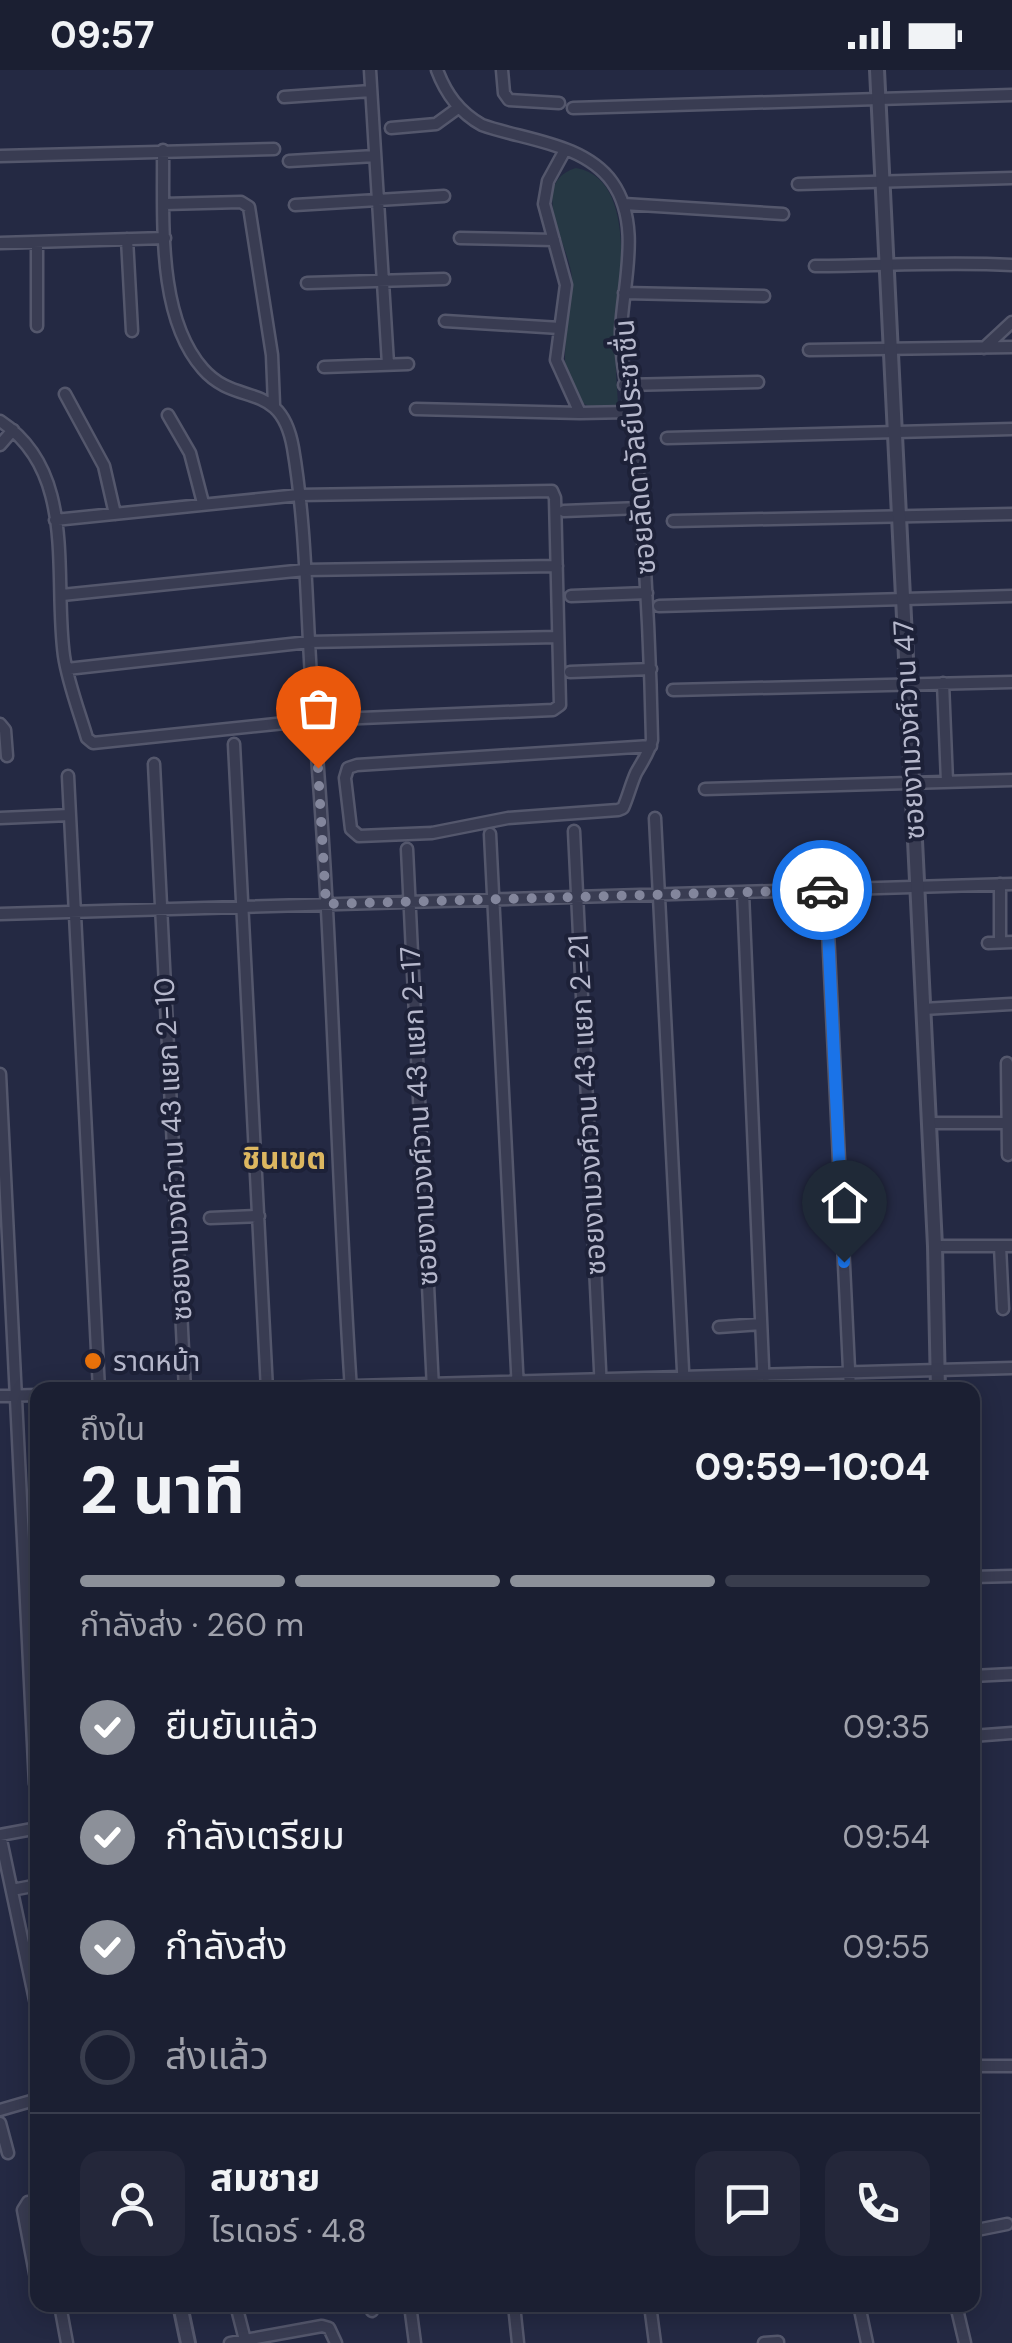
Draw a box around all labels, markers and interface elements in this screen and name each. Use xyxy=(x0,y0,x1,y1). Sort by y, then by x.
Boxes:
text: 09:57 xyxy=(50,10,154,60)
street label: ซอยลัดดาวัลย์ประชาชื่น xyxy=(604,318,665,576)
street label: ซอยงามวงศ์วาน 47 xyxy=(885,619,933,841)
pin xyxy=(276,666,361,769)
icon: bag xyxy=(291,681,346,736)
courier xyxy=(772,840,872,940)
icon: car xyxy=(795,863,850,918)
street label: ซอยงามวงศ์วาน 43 แยก 2-21 xyxy=(560,934,614,1276)
street label: ซอยงามวงศ์วาน 43 แยก 2-17 xyxy=(392,945,446,1287)
street label: ซอยงามวงค์วาน 43 แยก 2-10 xyxy=(146,976,200,1322)
district label: ชินเขต xyxy=(242,1139,326,1178)
pin xyxy=(802,1160,887,1263)
icon: home xyxy=(817,1175,872,1230)
place label: ราดหน้า xyxy=(113,1343,200,1380)
marker: ราดหน้า xyxy=(82,1350,104,1372)
text: ถึงใน xyxy=(80,1408,145,1450)
text: 09:59–10:04 xyxy=(694,1442,930,1492)
text: 2 นาที xyxy=(80,1449,245,1533)
text: กำลังส่ง · 260 m xyxy=(80,1604,304,1646)
icon: check xyxy=(80,1700,135,1755)
text: ยืนยันแล้ว xyxy=(165,1701,318,1751)
text: 09:35 xyxy=(843,1706,930,1748)
icon: check xyxy=(80,1810,135,1865)
text: กำลังเตรียม xyxy=(165,1811,345,1861)
text: 09:54 xyxy=(843,1816,930,1858)
icon: check xyxy=(80,1920,135,1975)
text: กำลังส่ง xyxy=(165,1921,287,1971)
text: 09:55 xyxy=(843,1926,930,1968)
text: ส่งแล้ว xyxy=(165,2031,269,2081)
button: person xyxy=(80,2151,185,2256)
button: chat xyxy=(695,2151,800,2256)
button: phone xyxy=(825,2151,930,2256)
text: สมชาย xyxy=(210,2153,320,2203)
text: ไรเดอร์ · 4.8 xyxy=(210,2210,366,2252)

